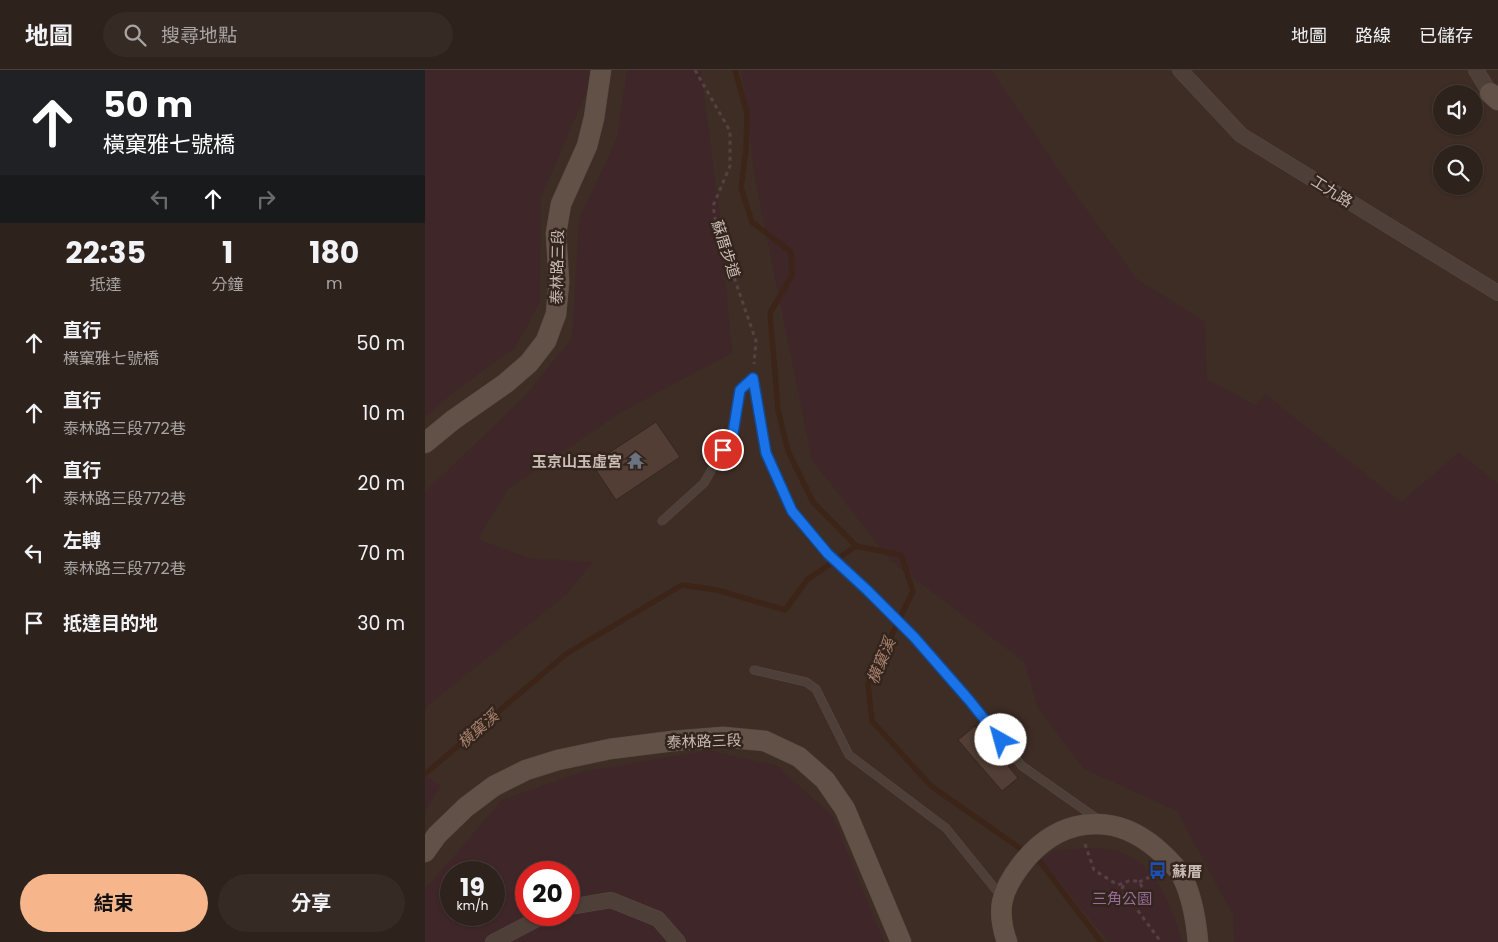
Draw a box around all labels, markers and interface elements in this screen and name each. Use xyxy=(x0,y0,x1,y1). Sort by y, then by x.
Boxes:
search box xyxy=(103,12,453,57)
text: 地圖 xyxy=(25,19,73,52)
icon: search xyxy=(121,21,149,49)
text: 搜尋地點 xyxy=(161,22,237,49)
text: 地圖 xyxy=(1291,23,1327,48)
text: 路線 xyxy=(1355,23,1391,48)
text: 已儲存 xyxy=(1419,23,1473,48)
text: 50 m xyxy=(103,80,193,129)
map controls xyxy=(1433,85,1483,195)
button: sound xyxy=(1433,85,1483,135)
icon: ahead xyxy=(20,90,85,155)
text: 橫窠雅七號橋 xyxy=(103,129,235,160)
button: search xyxy=(1433,145,1483,195)
street label: 工九路 xyxy=(1307,170,1357,212)
icon: left xyxy=(146,185,174,213)
icon: ahead xyxy=(199,185,227,213)
icon: right xyxy=(252,185,280,213)
street label: 蘇厝步道 xyxy=(707,217,745,281)
street label: 泰林路三段 xyxy=(546,229,568,305)
text: 22:35 xyxy=(66,231,146,274)
text: 1 xyxy=(222,231,233,274)
text: 180 xyxy=(309,231,359,274)
text: m xyxy=(326,272,343,295)
text: 抵達 xyxy=(90,273,122,296)
text: 分鐘 xyxy=(212,273,244,296)
text: 直行 xyxy=(63,317,101,344)
icon: ahead xyxy=(20,329,48,357)
text: 50 m xyxy=(356,330,405,357)
text: 橫窠雅七號橋 xyxy=(63,347,159,370)
text: 直行 xyxy=(63,387,101,414)
icon: ahead xyxy=(20,399,48,427)
text: 10 m xyxy=(362,400,405,427)
text: 泰林路三段772巷 xyxy=(63,417,186,440)
pin xyxy=(702,429,744,471)
icon: arrive xyxy=(709,436,737,464)
place label: 玉京山玉虛宮 xyxy=(532,451,622,472)
temple icon: 玉京山玉虛宮 xyxy=(626,451,646,471)
text: 直行 xyxy=(63,457,101,484)
icon: ahead xyxy=(20,469,48,497)
text: 20 m xyxy=(357,470,405,497)
text: 泰林路三段772巷 xyxy=(63,487,186,510)
text: 左轉 xyxy=(63,527,101,554)
icon: left xyxy=(20,539,48,567)
text: 70 m xyxy=(358,540,405,567)
text: 泰林路三段772巷 xyxy=(63,557,186,580)
icon: arrive xyxy=(20,609,48,637)
text: 抵達目的地 xyxy=(63,610,158,637)
text: 30 m xyxy=(357,610,405,637)
water label: 橫窠溪 xyxy=(861,633,902,688)
water label: 橫窠溪 xyxy=(452,703,505,753)
position arrow xyxy=(974,713,1026,765)
street label: 泰林路三段 xyxy=(666,729,742,753)
speed limit sign: 20 xyxy=(515,861,580,926)
bus stop icon: 蘇厝 xyxy=(1148,861,1168,881)
place label: 蘇厝 xyxy=(1172,861,1202,882)
text: 19 xyxy=(460,870,485,905)
button: 結束 xyxy=(20,874,208,932)
button: 分享 xyxy=(218,874,405,932)
park label: 三角公園 xyxy=(1092,888,1152,909)
text: km/h xyxy=(457,897,488,914)

